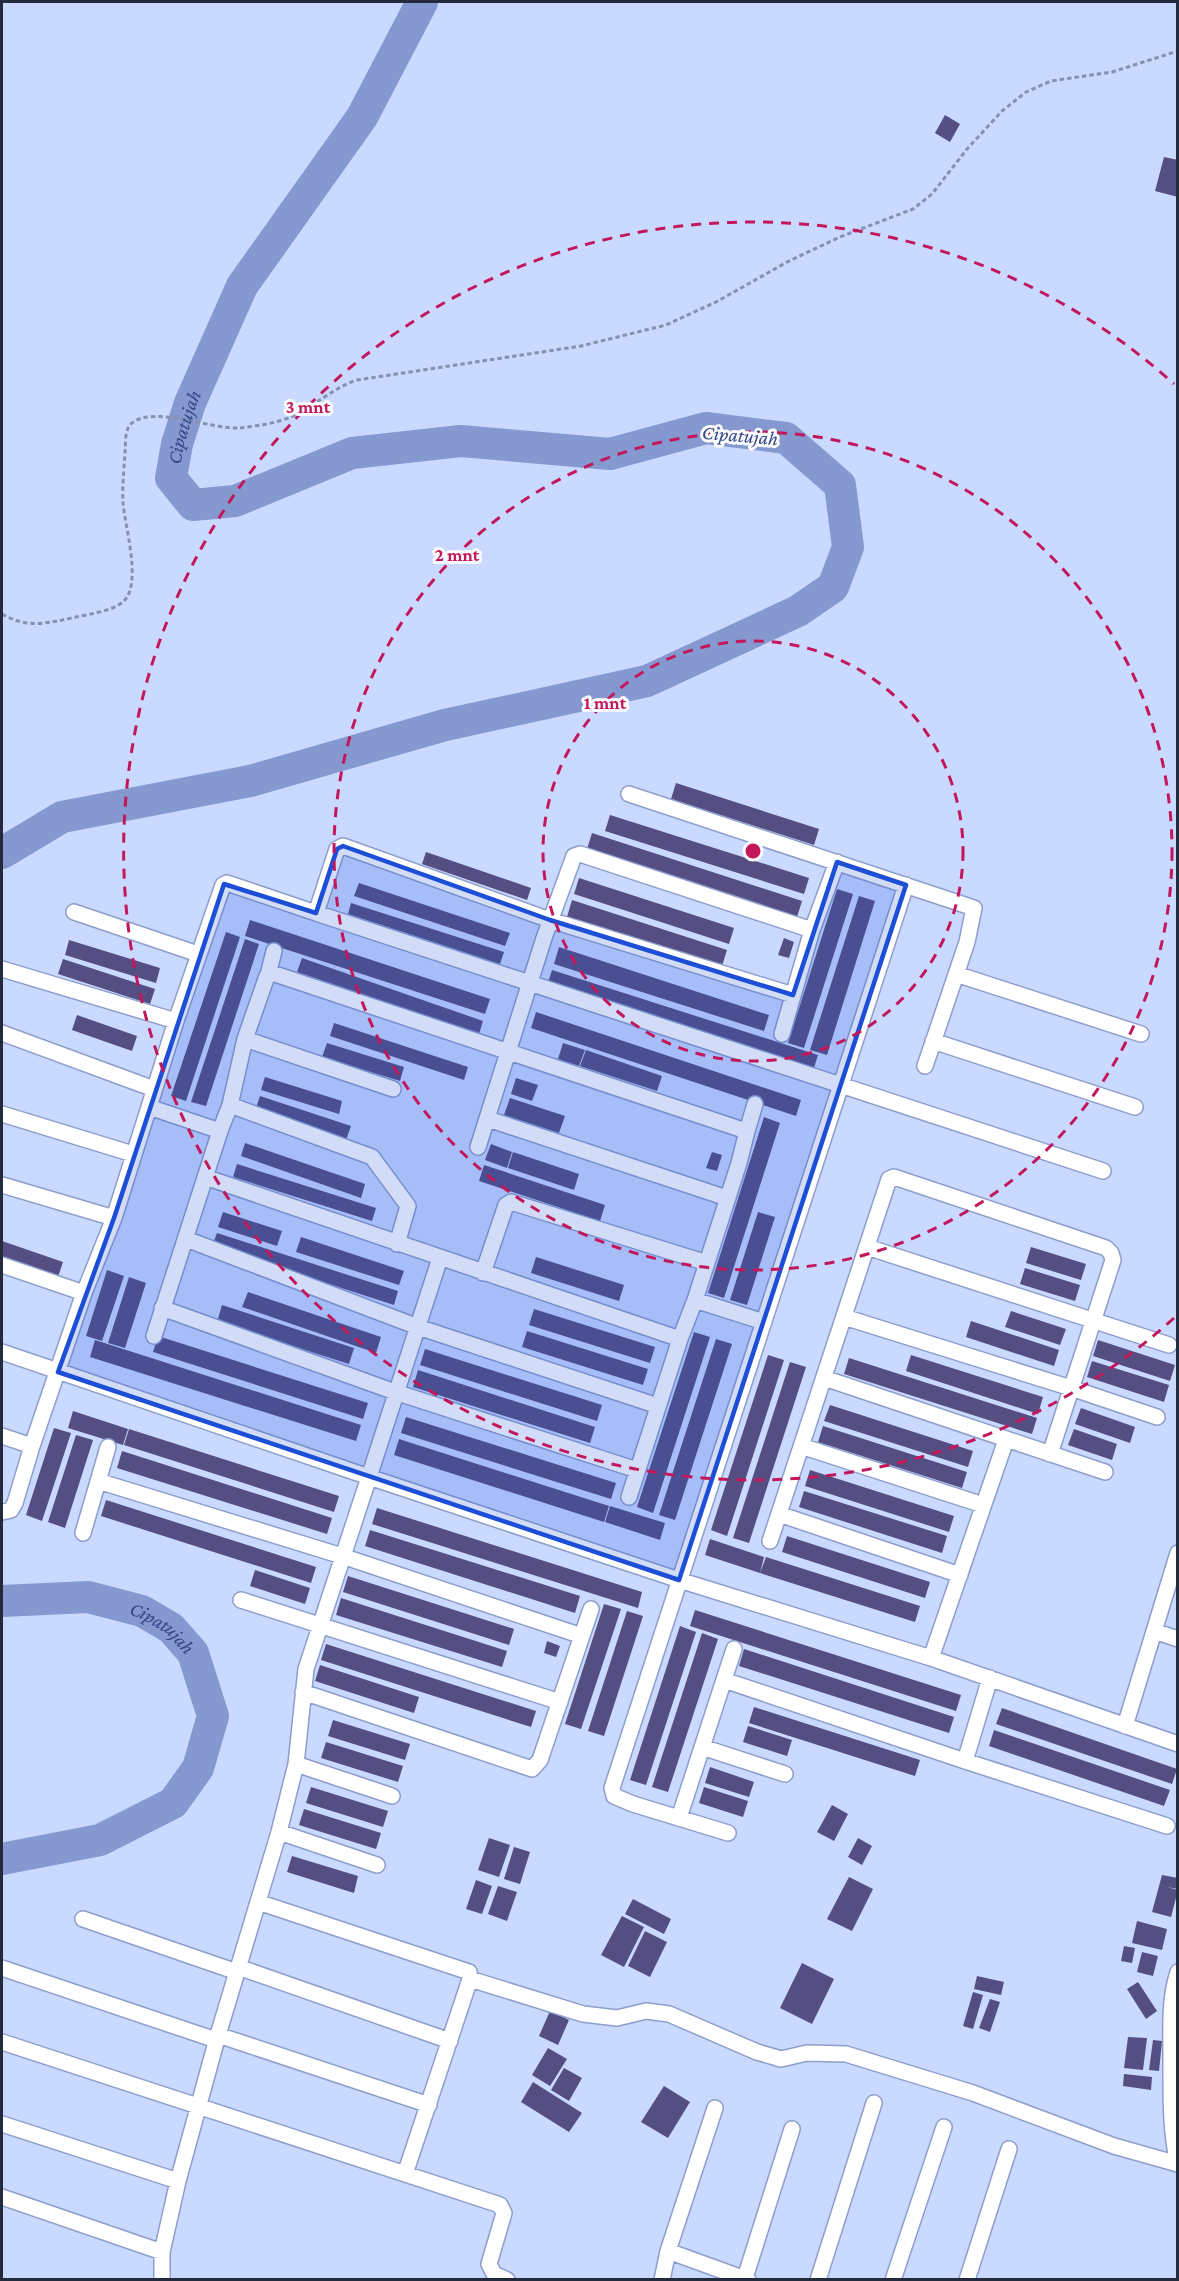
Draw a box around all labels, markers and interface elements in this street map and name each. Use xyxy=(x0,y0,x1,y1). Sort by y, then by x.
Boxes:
water label: Cipatujah xyxy=(163,387,205,466)
text: 3 mnt xyxy=(286,397,331,417)
water label: Cipatujah xyxy=(701,421,779,450)
text: 2 mnt xyxy=(435,545,480,565)
text: 1 mnt xyxy=(584,693,627,713)
centre of rings xyxy=(743,841,763,861)
water label: Cipatujah xyxy=(128,1597,199,1658)

